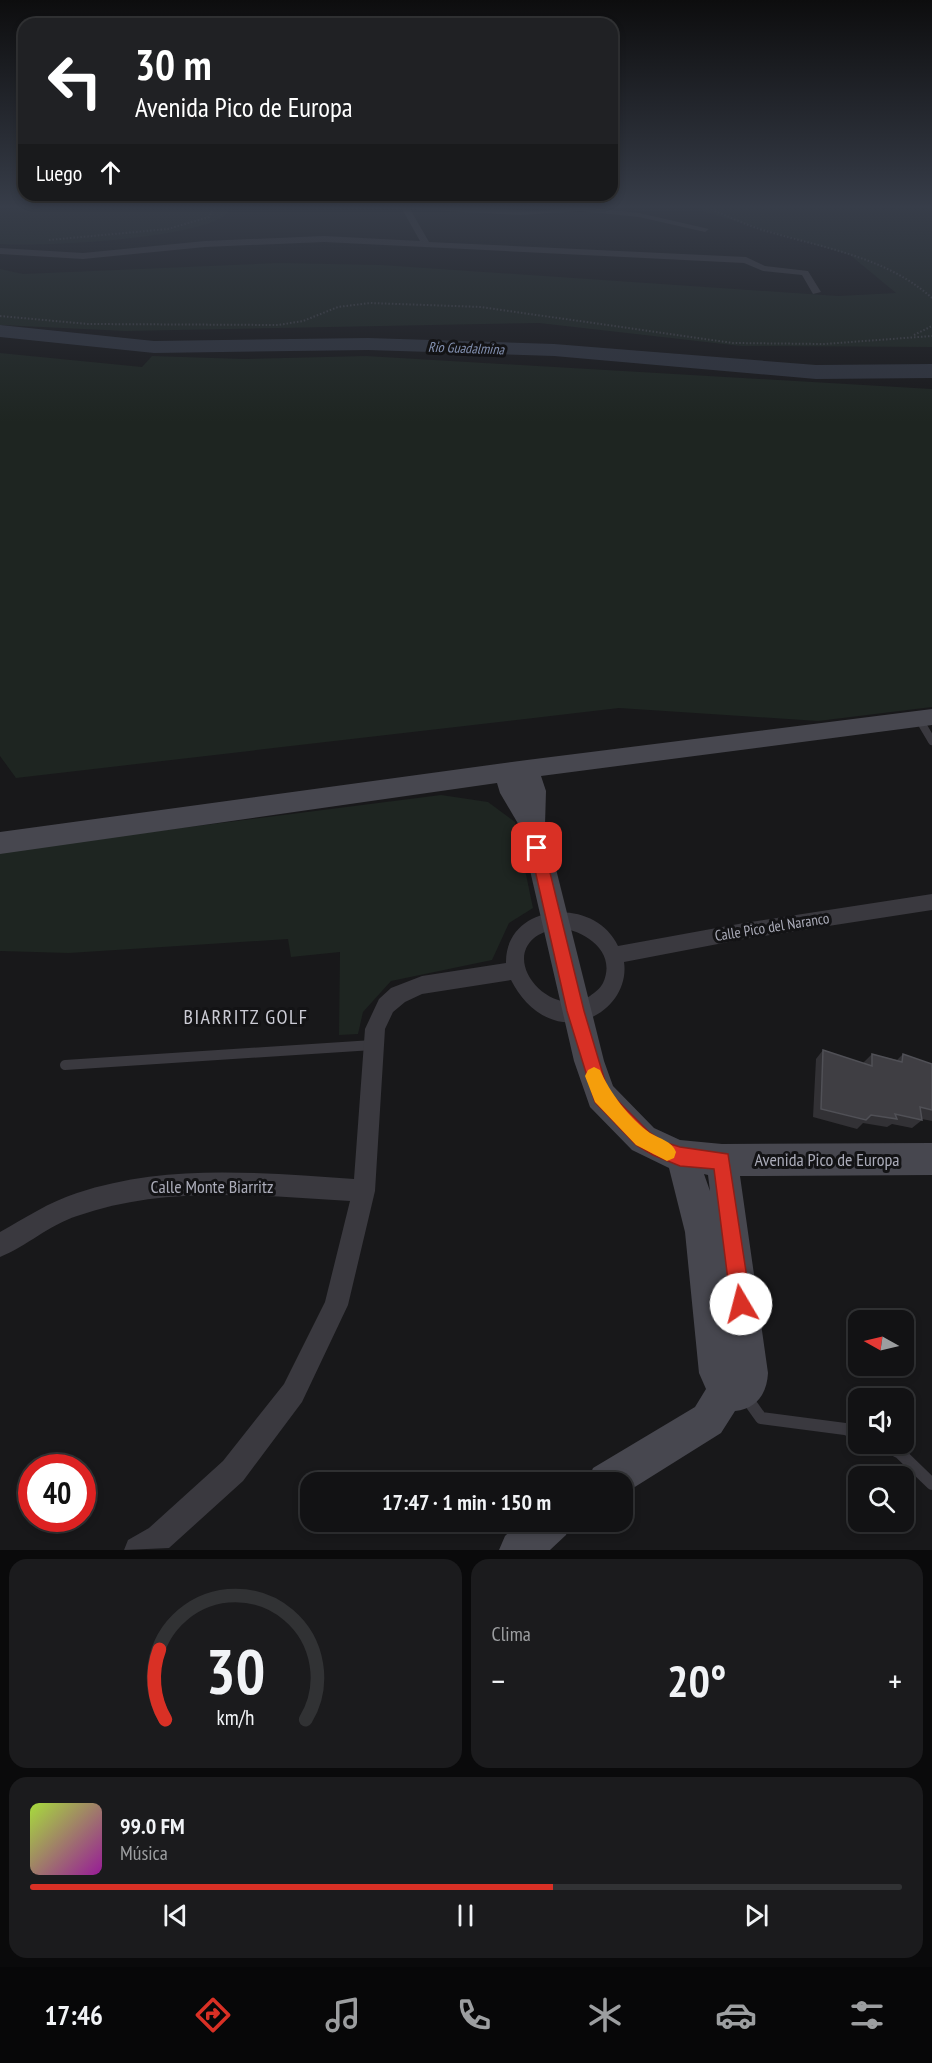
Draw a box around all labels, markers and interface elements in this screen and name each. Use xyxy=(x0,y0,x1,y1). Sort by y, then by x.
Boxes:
text: 30 m xyxy=(135,37,212,92)
icon: left xyxy=(36,42,114,120)
text: Avenida Pico de Europa xyxy=(135,90,353,124)
icon: ahead xyxy=(94,156,127,189)
text: Luego xyxy=(36,159,82,187)
water label: Rio Guadalmina xyxy=(428,338,506,358)
pin xyxy=(511,822,562,873)
icon: arrive xyxy=(520,831,553,864)
street label: Calle Pico del Naranco xyxy=(713,908,830,945)
district label: BIARRITZ GOLF xyxy=(183,1004,309,1030)
street label: Avenida Pico de Europa xyxy=(754,1148,900,1171)
street label: Calle Monte Biarritz xyxy=(151,1175,273,1198)
position arrow xyxy=(709,1272,773,1336)
north arrow xyxy=(848,1310,914,1376)
map controls xyxy=(848,1310,914,1532)
button: sound xyxy=(848,1388,914,1454)
speed limit sign: 40 xyxy=(18,1454,96,1532)
button: search xyxy=(848,1466,914,1532)
text: 17:47 · 1 min · 150 m xyxy=(382,1488,551,1516)
text: Clima xyxy=(492,1621,531,1647)
text: 30 xyxy=(205,1630,265,1711)
text: 20° xyxy=(667,1651,726,1709)
text: − xyxy=(492,1659,505,1702)
text: + xyxy=(888,1659,902,1702)
text: km/h xyxy=(216,1704,254,1732)
text: 99.0 FM xyxy=(120,1812,185,1840)
text: Música xyxy=(120,1840,168,1866)
icon: previous xyxy=(159,1899,192,1932)
icon: pause xyxy=(449,1899,482,1932)
icon: next xyxy=(740,1899,773,1932)
icon: directions xyxy=(192,1994,234,2036)
icon: music xyxy=(322,1994,364,2036)
icon: phone xyxy=(453,1994,495,2036)
icon: climate xyxy=(584,1994,626,2036)
icon: car xyxy=(715,1994,757,2036)
icon: filters xyxy=(846,1994,888,2036)
text: 17:46 xyxy=(44,1998,103,2032)

